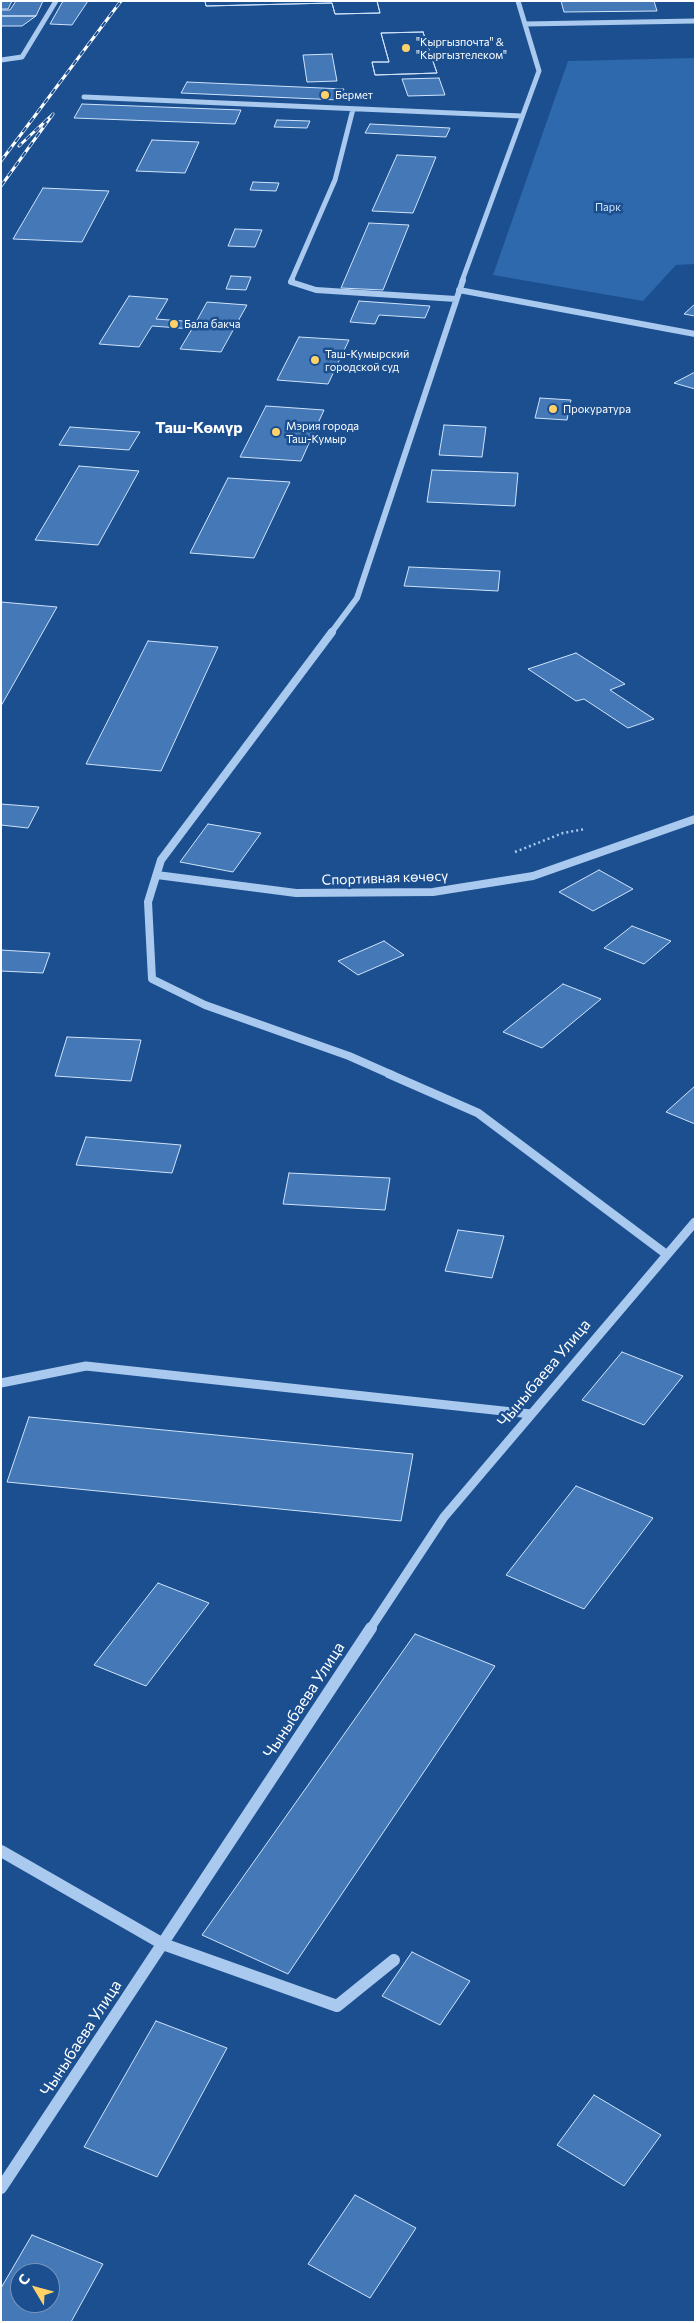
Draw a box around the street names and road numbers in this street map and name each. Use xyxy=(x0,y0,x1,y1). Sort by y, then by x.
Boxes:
street label: Спортивная көчөсү xyxy=(321,867,449,889)
street label: Чыныбаева Улица xyxy=(493,1315,595,1431)
street label: Чыныбаева Улица xyxy=(259,1638,349,1762)
street label: Чыныбаева Улица xyxy=(36,1976,126,2100)

